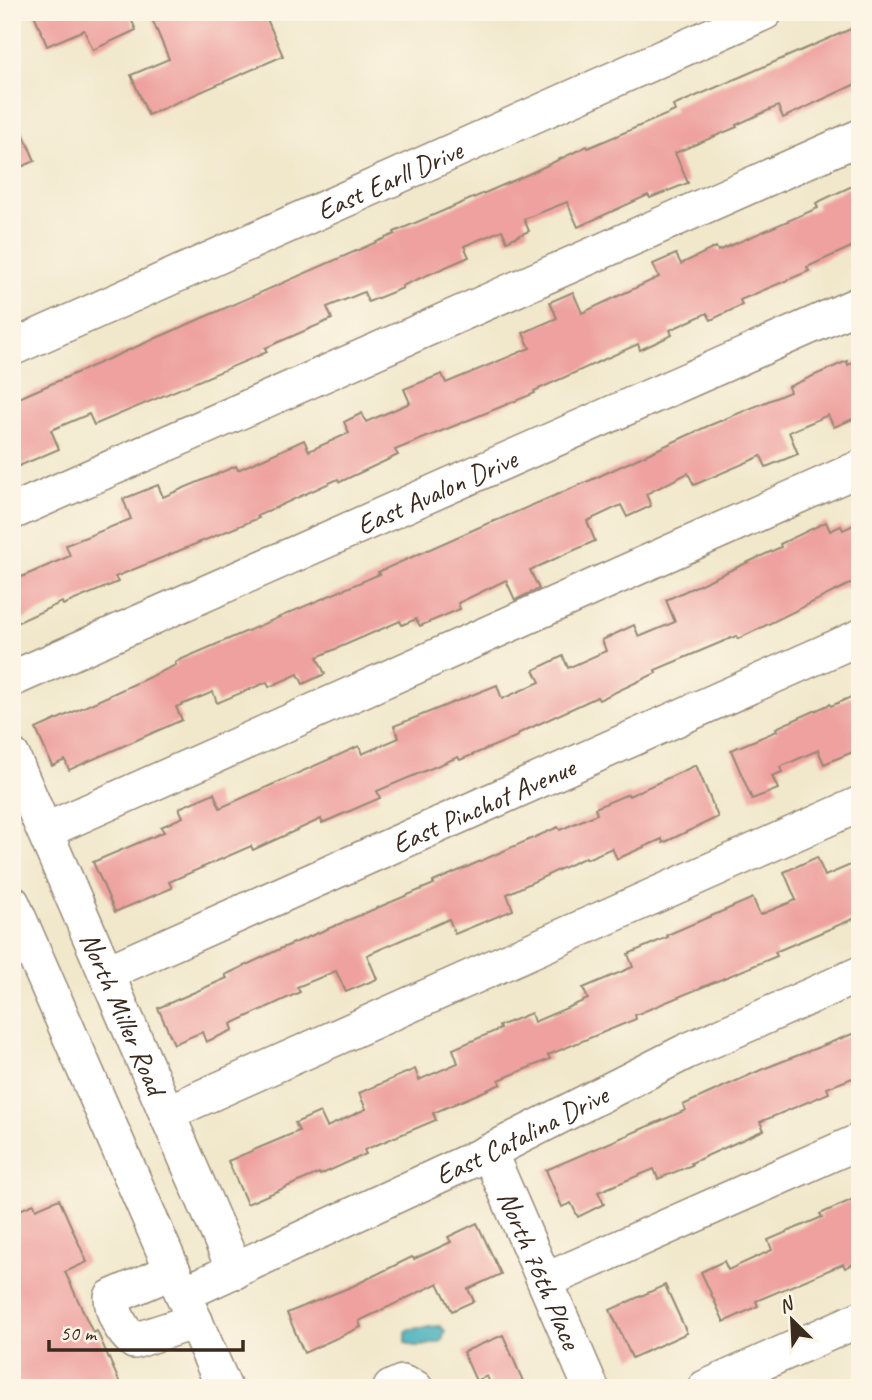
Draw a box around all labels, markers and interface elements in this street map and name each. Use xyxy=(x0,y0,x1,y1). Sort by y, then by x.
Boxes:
street label: East Earll Drive xyxy=(311,132,469,228)
street label: East Avalon Drive xyxy=(351,440,524,542)
street label: East Pinchot Avenue xyxy=(387,749,582,861)
street label: North Miller Road xyxy=(72,927,175,1103)
street label: East Catalina Drive xyxy=(430,1077,615,1193)
street label: North 76th Place xyxy=(490,1185,590,1356)
north arrow xyxy=(756,1284,826,1354)
text: N xyxy=(775,1291,799,1319)
scale bar xyxy=(49,1309,243,1353)
text: 50 m xyxy=(60,1320,98,1346)

